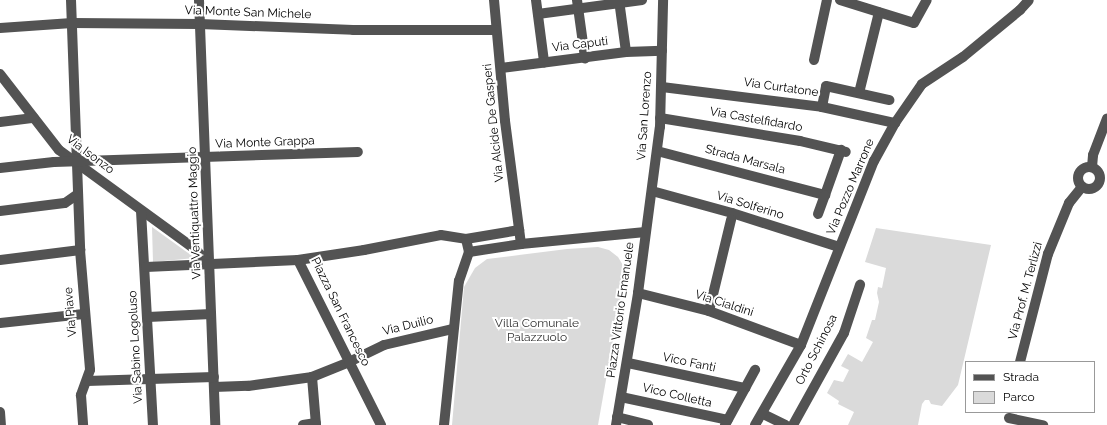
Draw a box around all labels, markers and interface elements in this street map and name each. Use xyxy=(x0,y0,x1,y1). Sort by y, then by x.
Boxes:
street label: Via Monte San Michele xyxy=(184,4,312,22)
street label: Via Caputi xyxy=(551,34,609,56)
street label: Via Alcide De Gasperi xyxy=(481,63,507,183)
street label: Via San Lorenzo xyxy=(635,71,655,161)
street label: Via Curtatone xyxy=(743,76,819,100)
street label: Via Castelfidardo xyxy=(709,105,803,135)
street label: Via Isonzo xyxy=(63,132,117,178)
street label: Via Monte Grappa xyxy=(215,134,315,152)
street label: Via Pozzo Marrone xyxy=(824,137,878,237)
street label: Strada Marsala xyxy=(703,142,787,178)
street label: Via Ventiquattro Maggio xyxy=(185,146,205,280)
street label: Via Solferino xyxy=(715,189,785,223)
street label: Via Prof. M. Terlizzi xyxy=(1006,240,1046,342)
street label: Piazza Vittorio Emanuele xyxy=(604,241,638,379)
street label: Piazza San Francesco xyxy=(307,255,373,369)
street label: Via Piave xyxy=(62,286,80,338)
street label: Via Cialdini xyxy=(693,288,755,320)
street label: Via Sabino Logoluso xyxy=(126,290,146,404)
street label: Orto Schinosa xyxy=(793,312,841,388)
street label: Via Duilio xyxy=(381,313,435,339)
park label: Villa Comunale Palazzuolo xyxy=(495,317,579,345)
street label: Vico Fanti xyxy=(661,350,717,376)
legend xyxy=(965,361,1095,413)
text: Strada xyxy=(1003,370,1039,384)
street label: Vico Colletta xyxy=(641,381,713,411)
text: Parco xyxy=(1003,390,1035,404)

